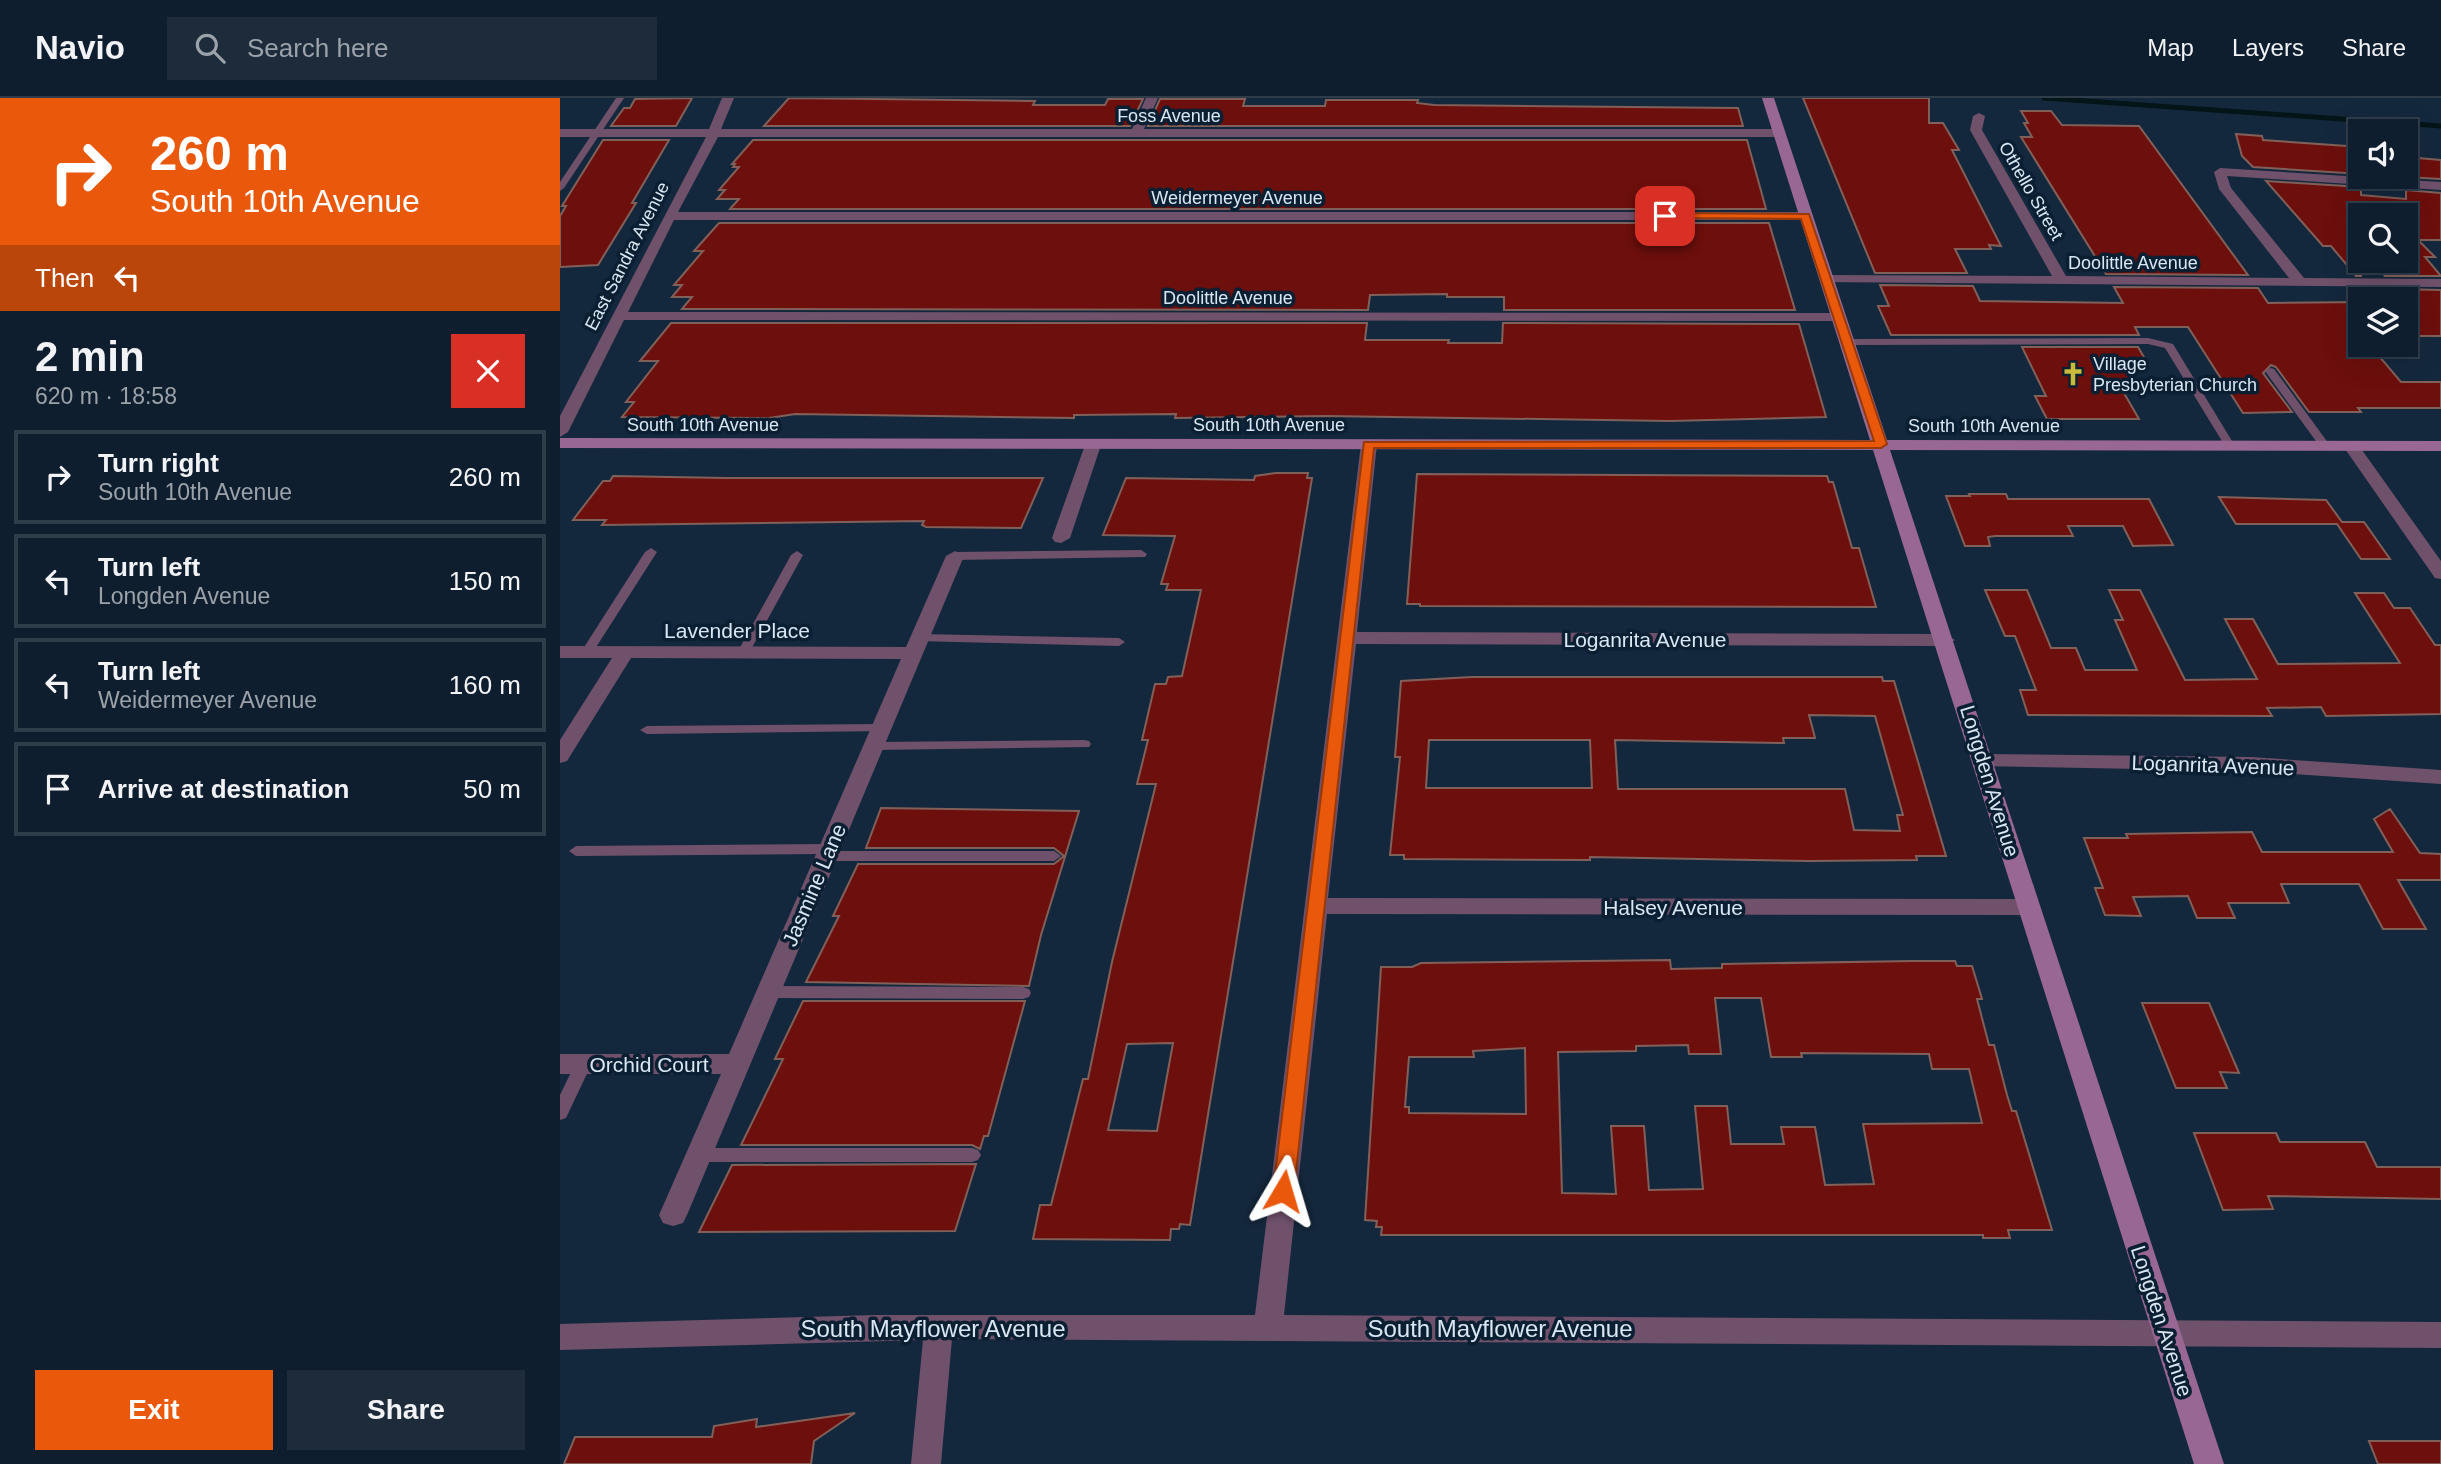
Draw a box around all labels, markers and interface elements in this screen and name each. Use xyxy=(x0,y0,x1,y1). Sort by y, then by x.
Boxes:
search box xyxy=(167,17,657,80)
text: Navio xyxy=(35,29,125,66)
icon: search xyxy=(191,29,229,67)
text: Search here xyxy=(247,33,389,63)
text: Map xyxy=(2147,34,2194,61)
text: Layers xyxy=(2232,34,2304,61)
text: Share xyxy=(2342,34,2406,61)
street label: Foss Avenue xyxy=(1117,106,1221,126)
map controls xyxy=(2348,119,2418,357)
button: sound xyxy=(2348,119,2418,189)
icon: right xyxy=(35,126,126,217)
text: 260 m xyxy=(150,126,289,180)
street label: Othello Street xyxy=(1995,138,2067,244)
street label: East Sandra Avenue xyxy=(581,178,673,334)
text: South 10th Avenue xyxy=(150,183,420,219)
pin xyxy=(1635,186,1695,246)
street label: Weidermeyer Avenue xyxy=(1151,188,1323,208)
icon: arrive xyxy=(1646,197,1684,235)
button: search xyxy=(2348,203,2418,273)
street label: Doolittle Avenue xyxy=(2068,253,2198,273)
icon: left xyxy=(108,259,146,297)
text: Then xyxy=(35,263,94,293)
button: layers xyxy=(2348,287,2418,357)
street label: Doolittle Avenue xyxy=(1163,288,1293,308)
text: 2 min xyxy=(35,333,145,380)
button: close xyxy=(451,334,525,408)
place label: Village Presbyterian Church xyxy=(2093,354,2257,395)
church icon: Village Presbyterian Church xyxy=(2059,360,2087,388)
text: 620 m · 18:58 xyxy=(35,383,177,409)
street label: South 10th Avenue xyxy=(627,415,779,435)
street label: South 10th Avenue xyxy=(1193,415,1345,435)
street label: South 10th Avenue xyxy=(1908,416,2060,436)
text: Turn right xyxy=(98,448,219,478)
icon: right xyxy=(39,458,77,496)
text: 260 m xyxy=(449,462,521,492)
text: South 10th Avenue xyxy=(98,479,292,505)
text: Turn left xyxy=(98,552,200,582)
icon: left xyxy=(39,562,77,600)
text: 150 m xyxy=(449,566,521,596)
text: Longden Avenue xyxy=(98,583,270,609)
street label: Lavender Place xyxy=(664,619,810,642)
street label: Loganrita Avenue xyxy=(1563,628,1727,651)
text: Turn left xyxy=(98,656,200,686)
icon: left xyxy=(39,666,77,704)
text: 160 m xyxy=(449,670,521,700)
text: Weidermeyer Avenue xyxy=(98,687,317,713)
street label: Longden Avenue xyxy=(1956,702,2024,860)
street label: Loganrita Avenue xyxy=(2131,751,2295,779)
icon: arrive xyxy=(39,770,77,808)
text: Arrive at destination xyxy=(98,774,349,804)
text: 50 m xyxy=(463,774,521,804)
street label: Jasmine Lane xyxy=(778,820,850,950)
street label: Halsey Avenue xyxy=(1603,896,1743,919)
street label: Orchid Court xyxy=(589,1053,709,1076)
position arrow xyxy=(1246,1154,1320,1228)
street label: Longden Avenue xyxy=(2127,1243,2197,1399)
street label: South Mayflower Avenue xyxy=(800,1315,1066,1342)
street label: South Mayflower Avenue xyxy=(1367,1315,1633,1342)
button: Exit xyxy=(35,1370,273,1450)
button: Share xyxy=(287,1370,525,1450)

